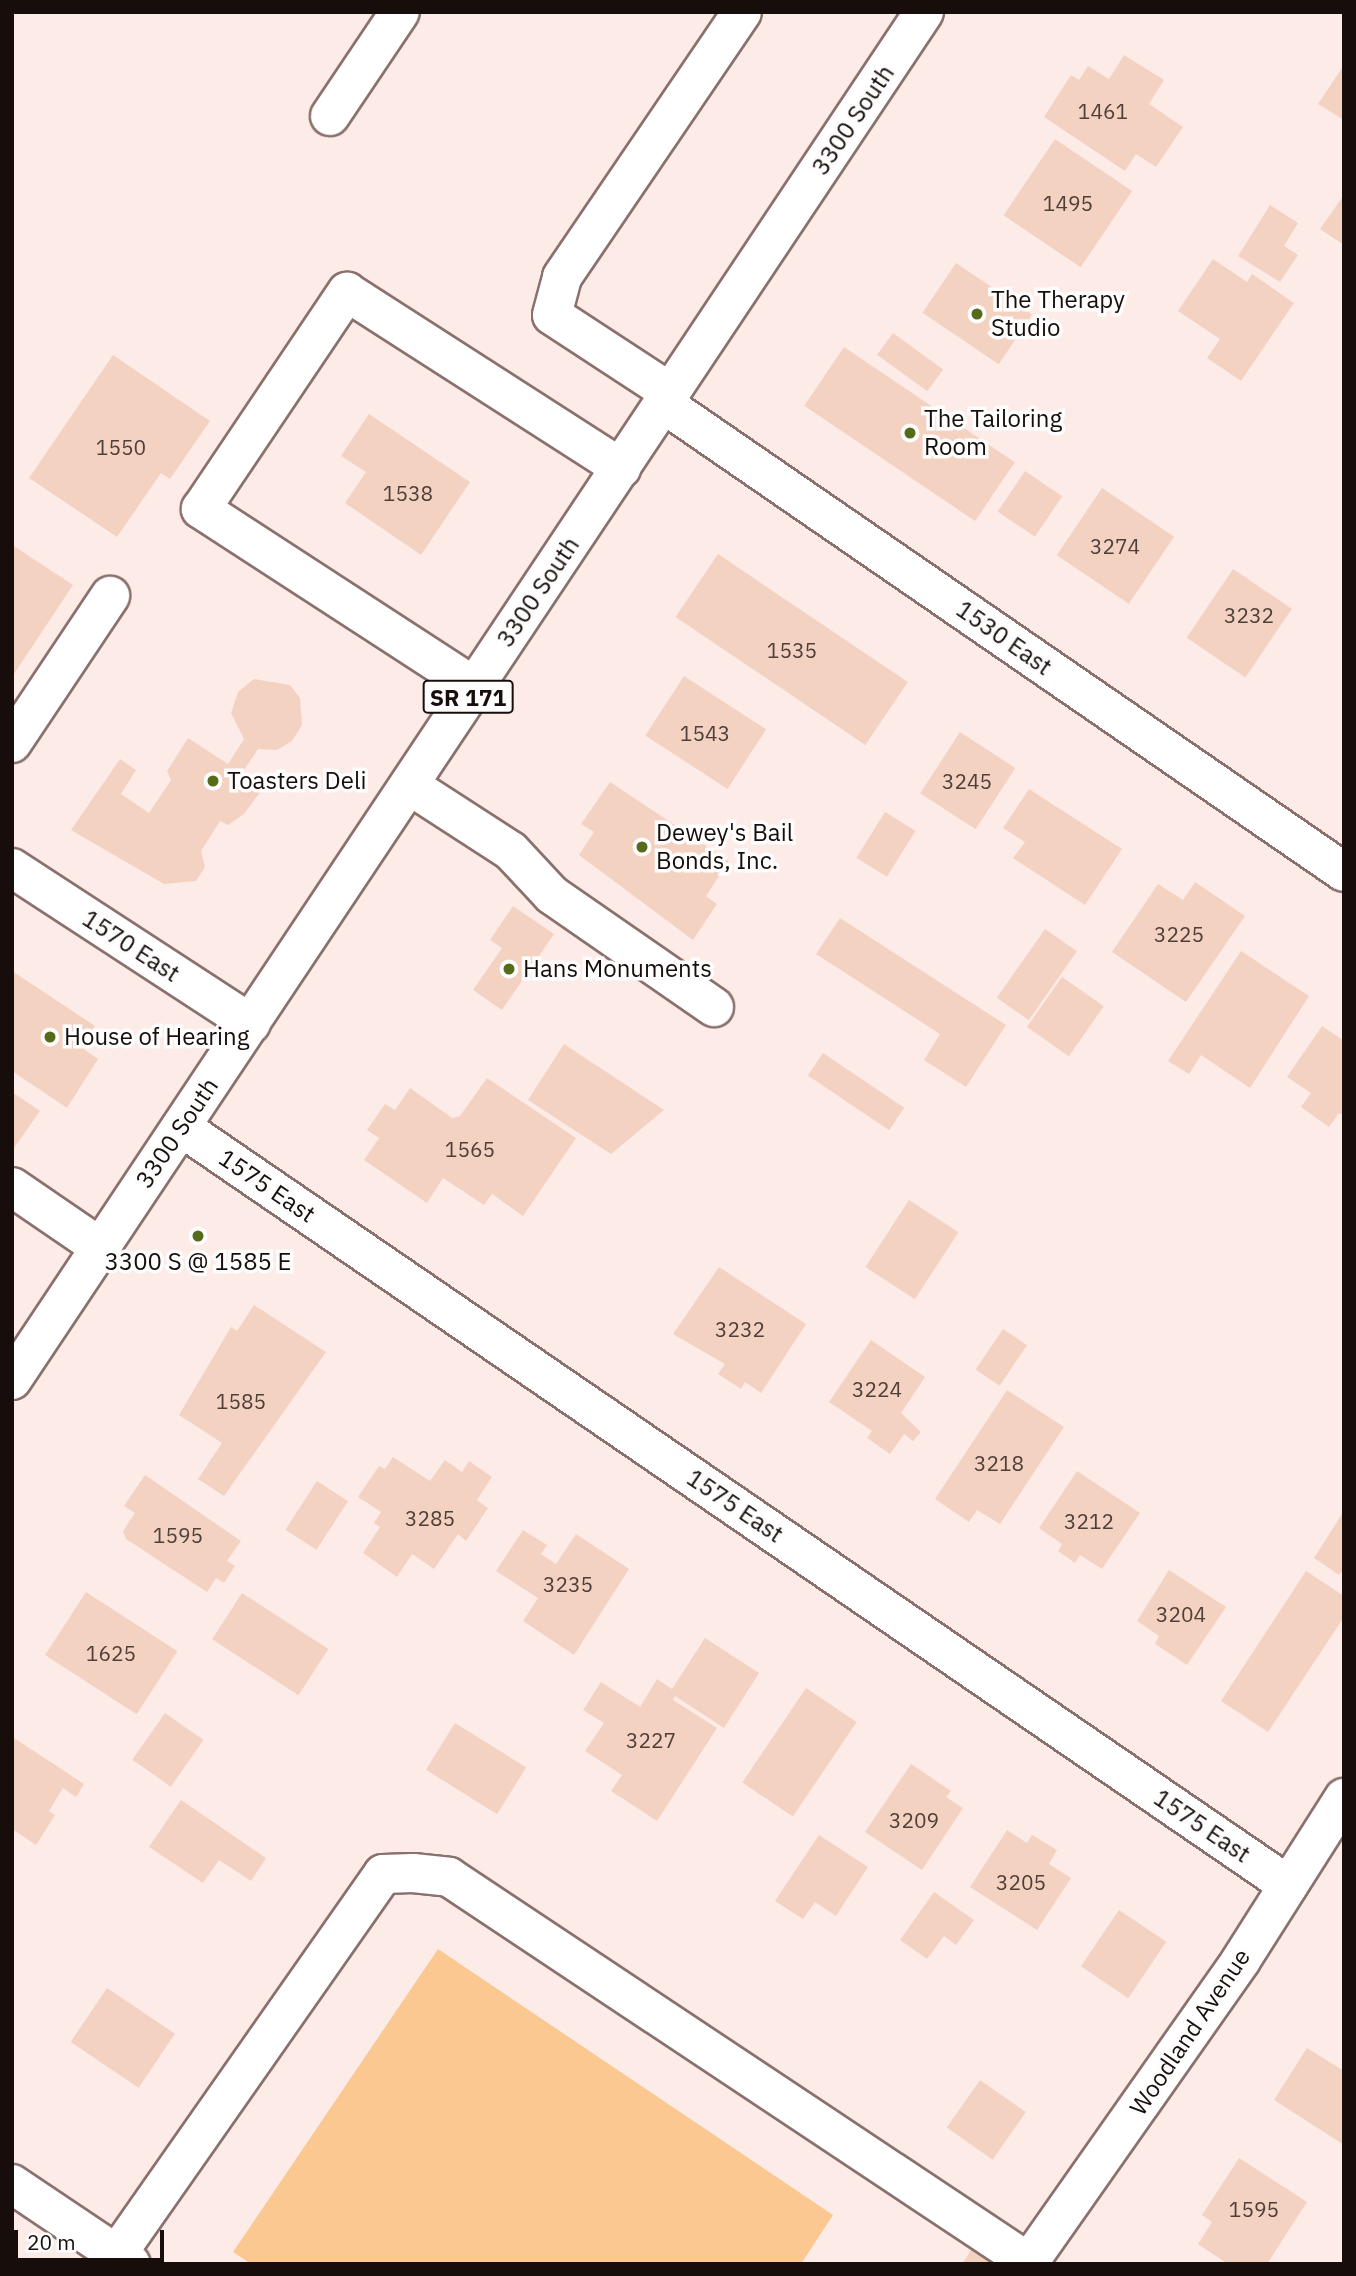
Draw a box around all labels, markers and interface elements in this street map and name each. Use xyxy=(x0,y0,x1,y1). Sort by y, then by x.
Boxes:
street label: 3300 South xyxy=(806,60,900,180)
house number: 1461 xyxy=(1078,98,1128,124)
house number: 1495 xyxy=(1043,190,1093,216)
place label: The Therapy Studio xyxy=(991,286,1125,342)
marker: The Therapy Studio xyxy=(969,306,985,322)
place label: The Tailoring Room xyxy=(924,405,1062,461)
marker: The Tailoring Room xyxy=(902,425,918,441)
house number: 1550 xyxy=(96,434,146,460)
house number: 1538 xyxy=(383,480,433,506)
street label: 3300 South xyxy=(491,532,585,652)
house number: 3274 xyxy=(1090,533,1140,559)
street label: 1530 East xyxy=(951,595,1057,681)
house number: 3232 xyxy=(1224,602,1274,628)
house number: 1535 xyxy=(767,637,817,663)
road number: SR 171 xyxy=(422,678,514,716)
house number: 1543 xyxy=(680,720,730,746)
place label: Toasters Deli xyxy=(227,767,366,795)
house number: 3245 xyxy=(942,768,992,794)
marker: Toasters Deli xyxy=(205,773,221,789)
place label: Dewey's Bail Bonds, Inc. xyxy=(656,819,793,875)
marker: Dewey's Bail Bonds, Inc. xyxy=(634,839,650,855)
street label: 1570 East xyxy=(77,904,185,988)
house number: 3225 xyxy=(1154,921,1204,947)
place label: Hans Monuments xyxy=(523,955,712,983)
marker: Hans Monuments xyxy=(501,961,517,977)
place label: House of Hearing xyxy=(64,1023,249,1051)
marker: House of Hearing xyxy=(42,1029,58,1045)
street label: 3300 South xyxy=(130,1073,224,1193)
house number: 1565 xyxy=(445,1136,495,1162)
street label: 1575 East xyxy=(213,1143,321,1229)
marker: 3300 S @ 1585 E xyxy=(190,1228,206,1244)
place label: 3300 S @ 1585 E xyxy=(104,1248,292,1276)
house number: 3232 xyxy=(715,1316,765,1342)
house number: 3224 xyxy=(852,1376,902,1402)
house number: 1585 xyxy=(216,1388,266,1414)
house number: 3218 xyxy=(974,1450,1024,1476)
street label: 1575 East xyxy=(681,1463,789,1549)
house number: 3285 xyxy=(405,1505,455,1531)
house number: 3212 xyxy=(1064,1508,1114,1534)
house number: 1595 xyxy=(153,1522,203,1548)
house number: 3235 xyxy=(543,1571,593,1597)
house number: 3204 xyxy=(1156,1601,1206,1627)
house number: 1625 xyxy=(86,1640,136,1666)
house number: 3227 xyxy=(626,1727,676,1753)
street label: 1575 East xyxy=(1148,1783,1256,1869)
house number: 3209 xyxy=(889,1807,939,1833)
house number: 3205 xyxy=(996,1869,1046,1895)
street label: Woodland Avenue xyxy=(1124,1943,1256,2121)
house number: 1595 xyxy=(1229,2196,1279,2222)
scale bar xyxy=(18,2216,168,2260)
text: 20 m xyxy=(27,2228,76,2256)

